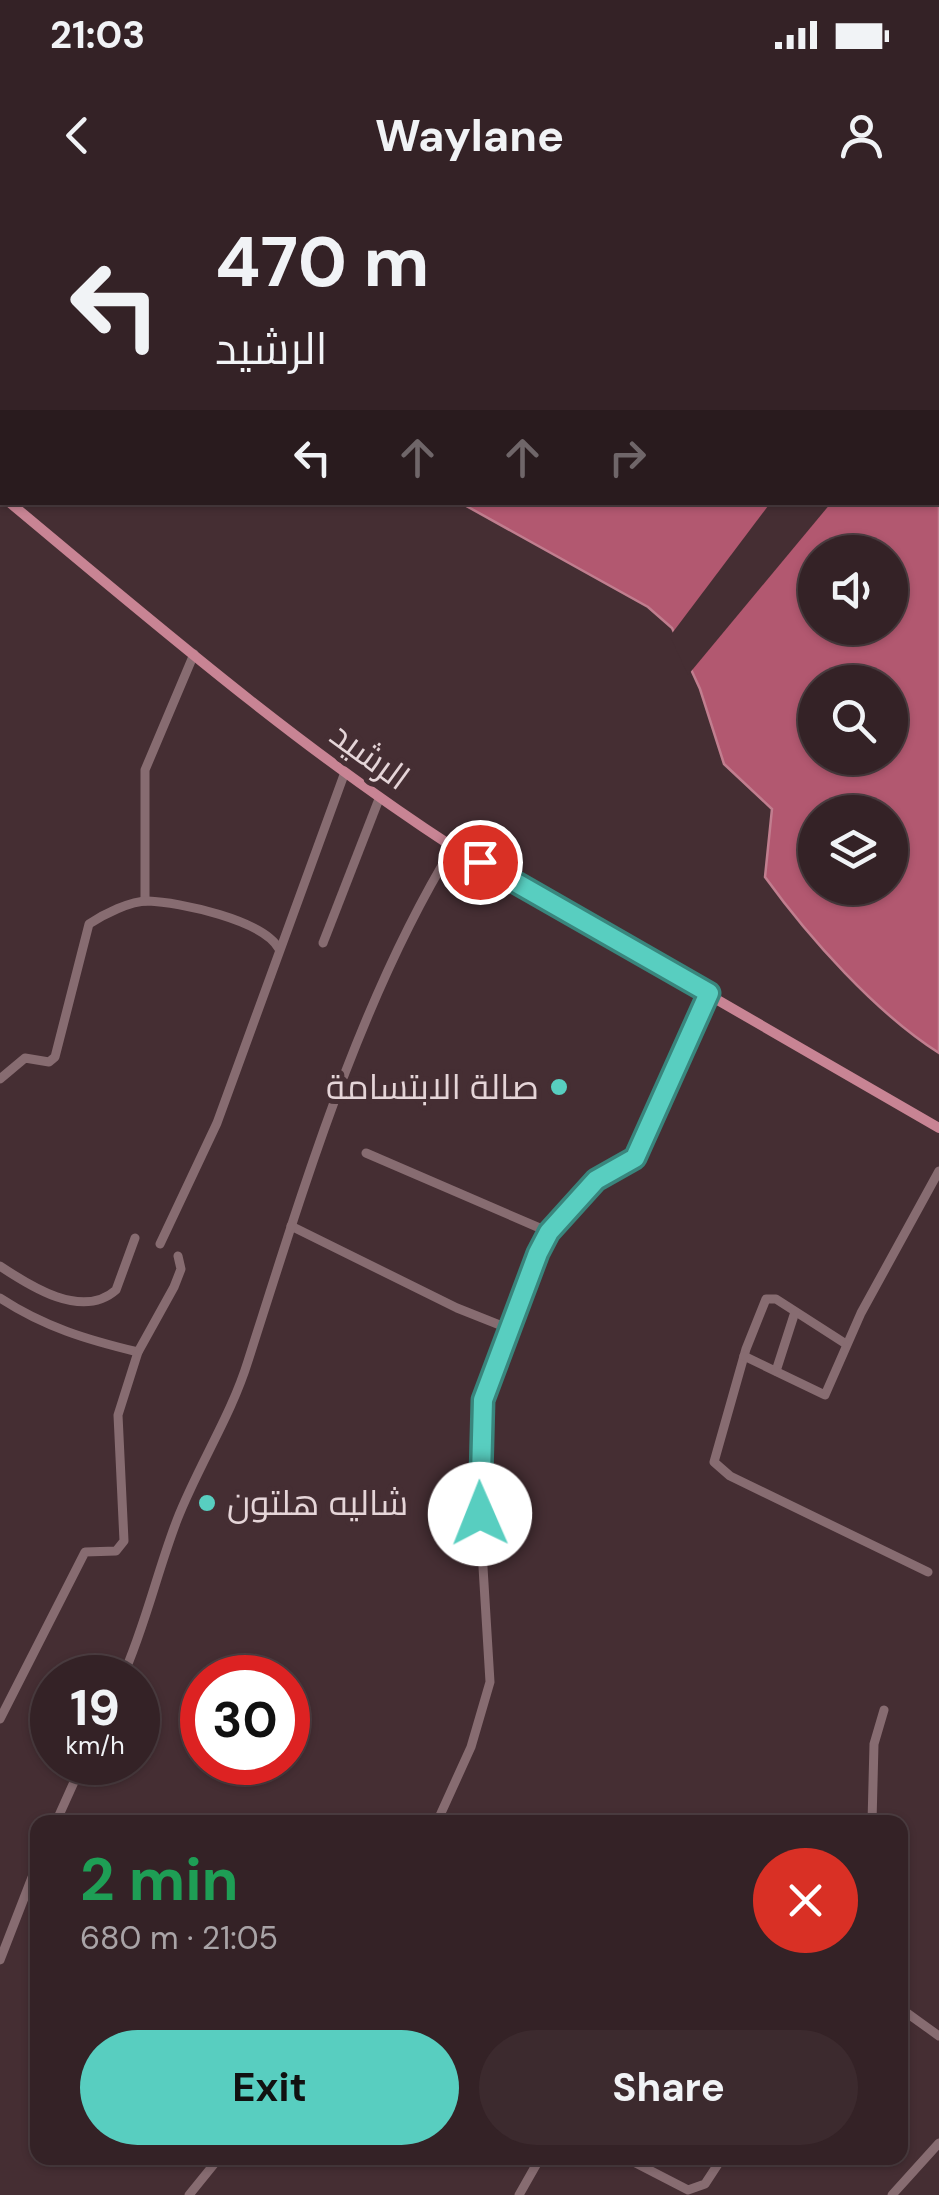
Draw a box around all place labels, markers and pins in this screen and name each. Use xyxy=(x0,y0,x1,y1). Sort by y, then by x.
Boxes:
pin xyxy=(438,820,523,905)
place label: صالة الابتسامة xyxy=(326,1064,539,1110)
marker: صالة الابتسامة xyxy=(548,1076,570,1098)
place label: شاليه هلتون xyxy=(227,1480,408,1526)
marker: شاليه هلتون xyxy=(196,1492,218,1514)

